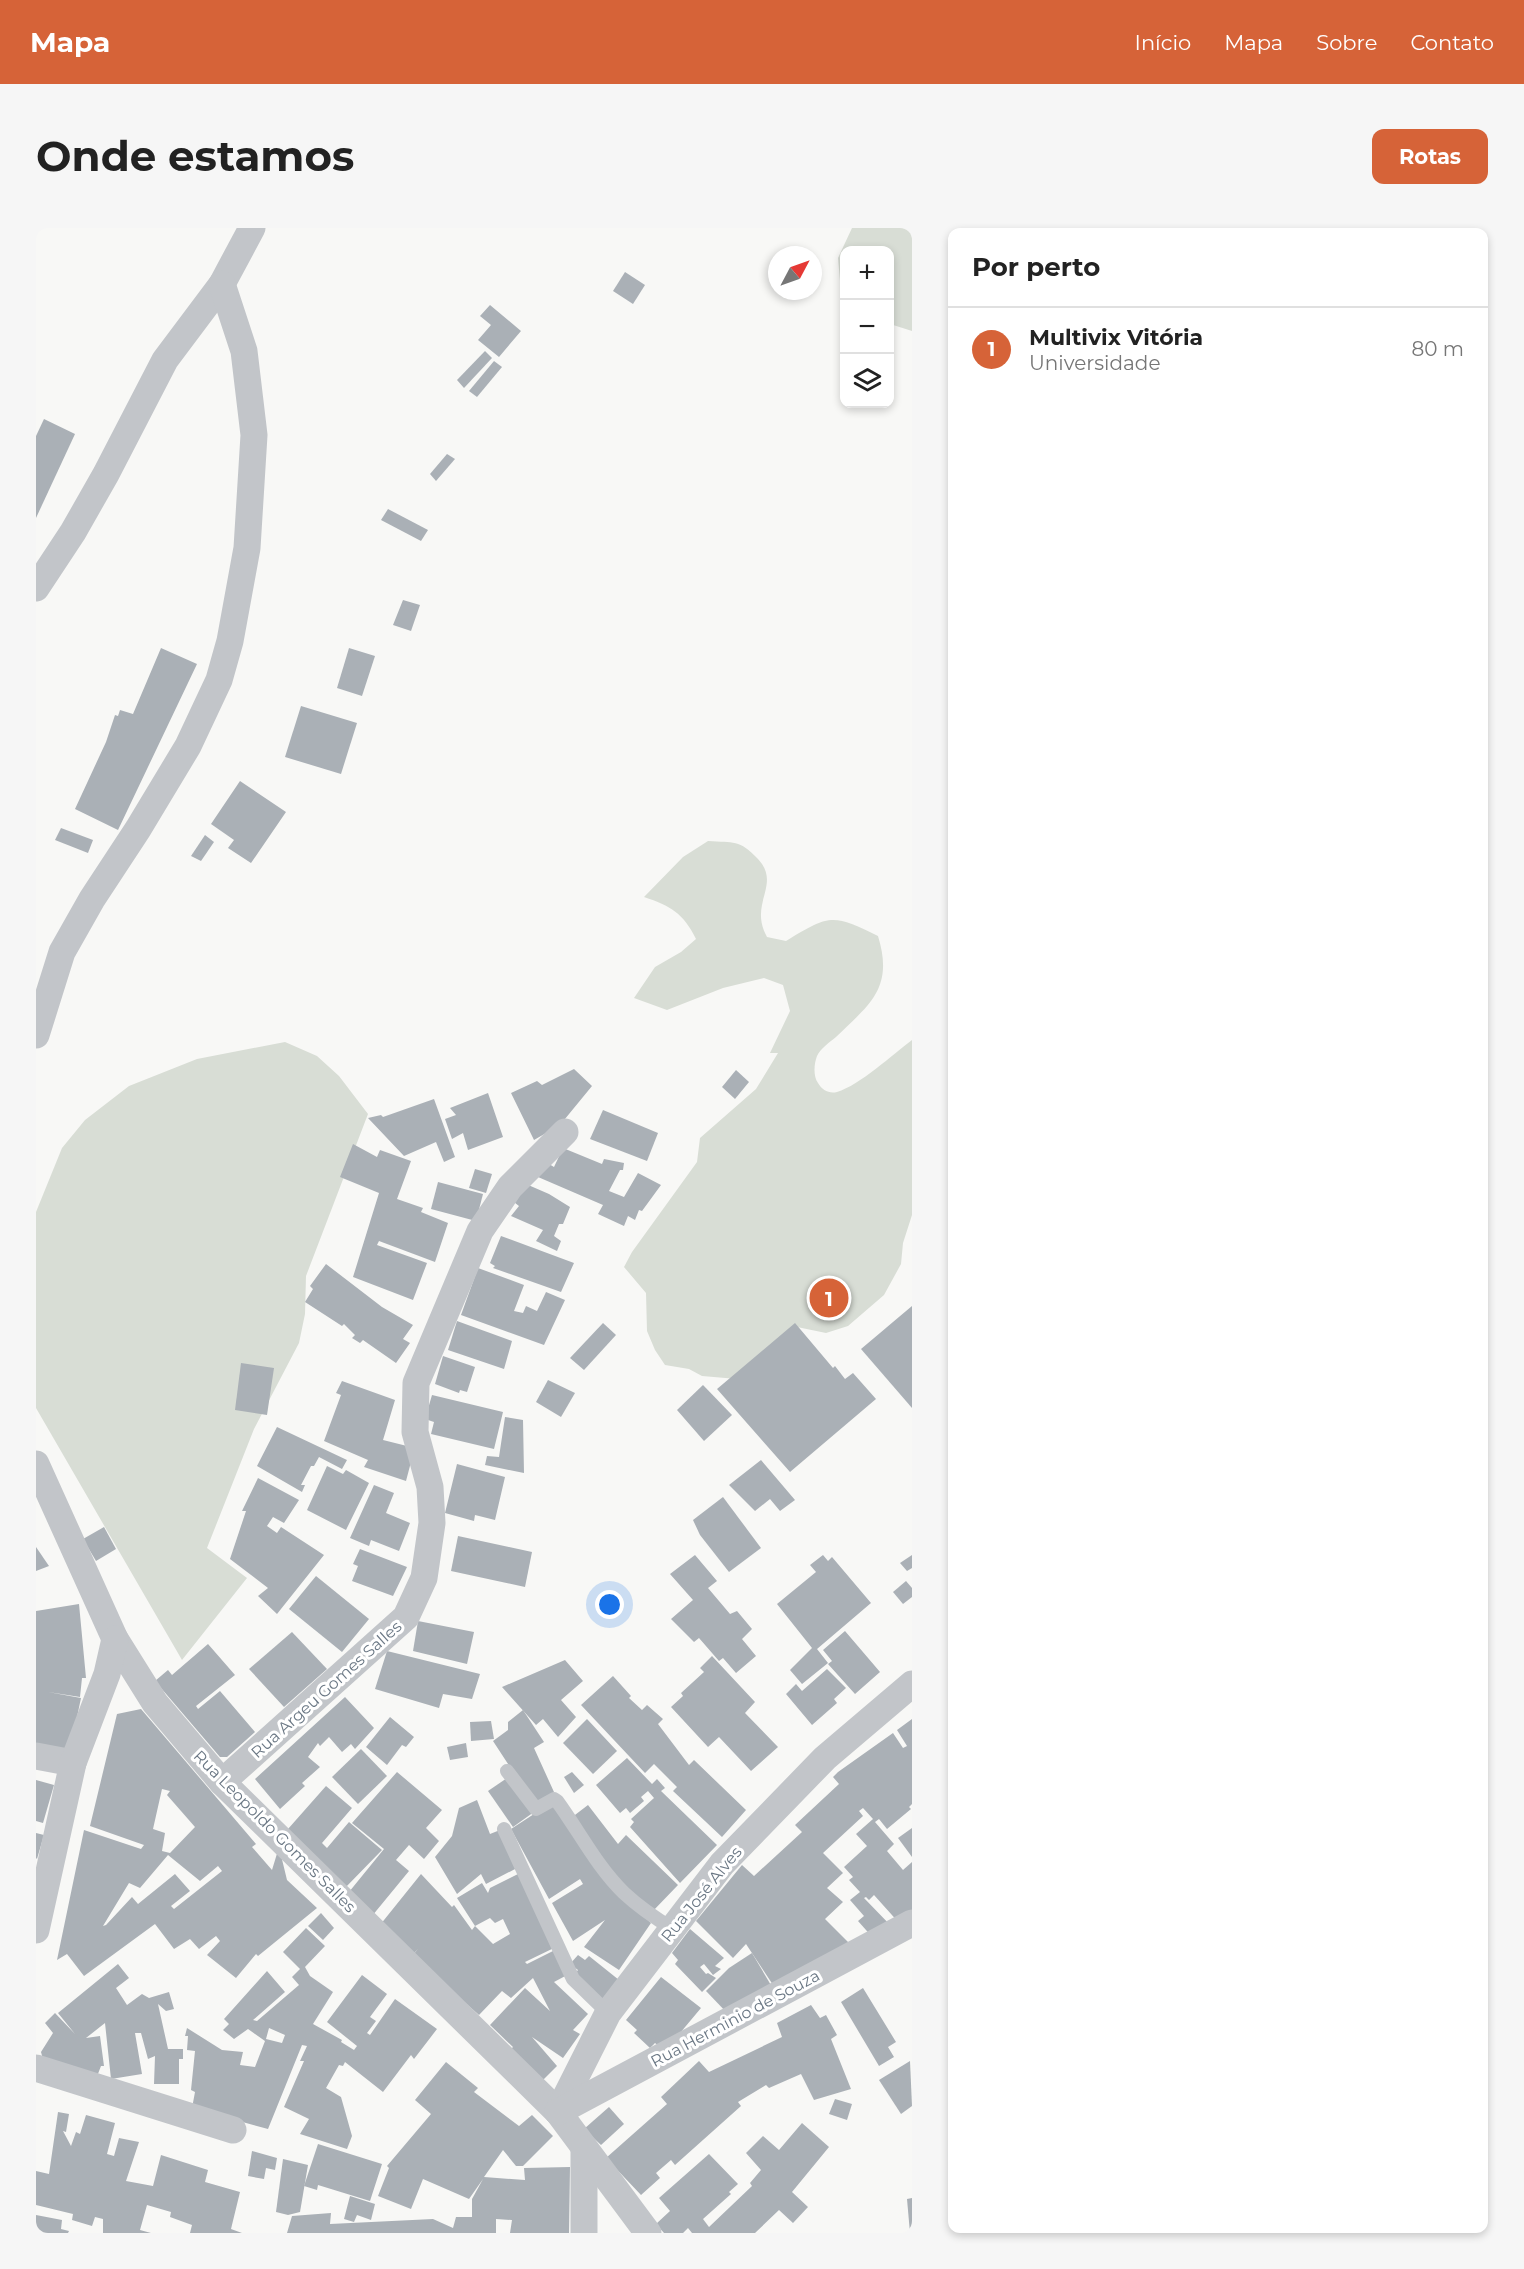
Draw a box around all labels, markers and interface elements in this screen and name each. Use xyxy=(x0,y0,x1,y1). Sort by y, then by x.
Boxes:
text: Mapa xyxy=(30,25,110,59)
text: Início xyxy=(1135,30,1191,55)
text: Mapa xyxy=(1224,30,1283,55)
text: Sobre xyxy=(1316,30,1377,55)
text: Contato xyxy=(1410,30,1494,55)
button: Rotas xyxy=(1372,129,1488,184)
text: Onde estamos xyxy=(36,130,354,182)
north arrow xyxy=(768,246,822,300)
map controls xyxy=(840,246,894,408)
button: + xyxy=(840,246,894,300)
text: Por perto xyxy=(972,251,1100,283)
button: − xyxy=(840,300,894,354)
text: Multivix Vitória xyxy=(1029,324,1203,351)
text: 1 xyxy=(988,337,995,361)
text: 80 m xyxy=(1412,337,1464,361)
text: Universidade xyxy=(1029,351,1160,375)
button: layers xyxy=(840,354,894,408)
pin: 1 xyxy=(810,1276,848,1320)
your location xyxy=(595,1590,624,1619)
street label: Rua Argeu Gomes Salles xyxy=(247,1617,406,1762)
street label: Rua Leopoldo Gomes Salles xyxy=(190,1746,360,1917)
street label: Rua José Alves xyxy=(657,1843,746,1946)
street label: Rua Herminio de Souza xyxy=(648,1966,823,2071)

